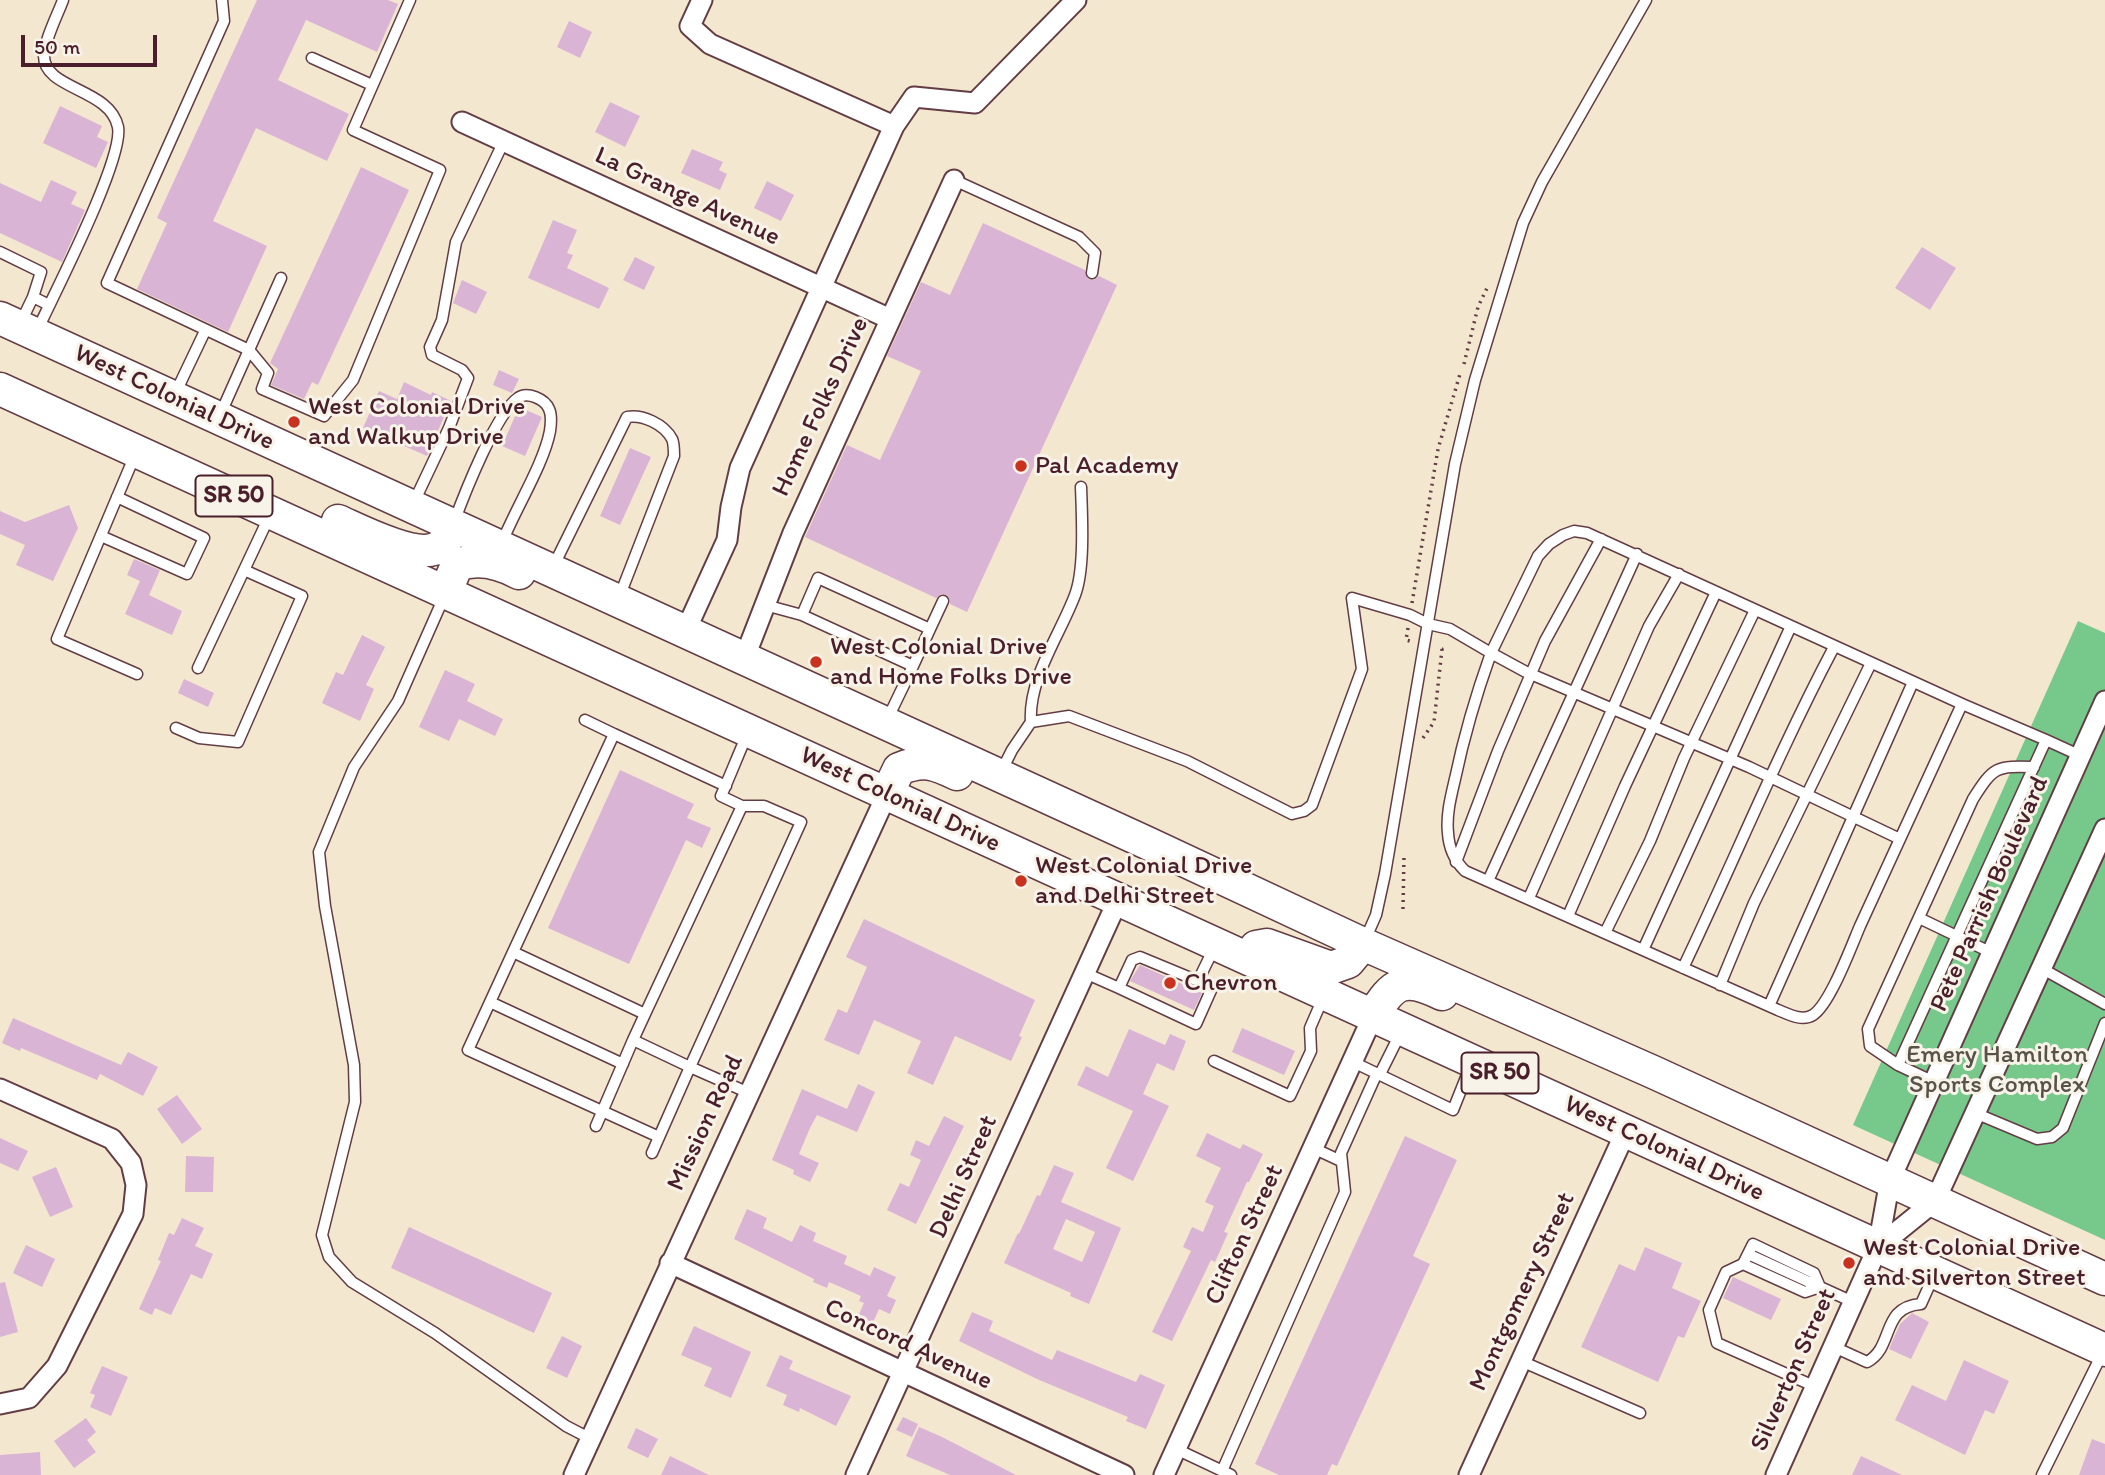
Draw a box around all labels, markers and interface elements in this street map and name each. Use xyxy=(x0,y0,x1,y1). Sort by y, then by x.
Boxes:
scale bar xyxy=(24,21,161,65)
text: 50 m xyxy=(34,34,80,59)
street label: La Grange Avenue xyxy=(589,140,785,254)
street label: Home Folks Drive xyxy=(766,313,876,501)
street label: West Colonial Drive xyxy=(69,338,279,458)
place label: West Colonial Drive and Walkup Drive xyxy=(308,391,525,452)
marker: West Colonial Drive and Walkup Drive xyxy=(286,414,302,430)
place label: Pal Academy xyxy=(1035,450,1178,482)
marker: Pal Academy xyxy=(1013,458,1029,474)
road number: SR 50 xyxy=(196,476,272,516)
place label: West Colonial Drive and Home Folks Drive xyxy=(830,631,1072,692)
marker: West Colonial Drive and Home Folks Drive xyxy=(808,654,824,670)
street label: West Colonial Drive xyxy=(795,740,1005,860)
street label: Pete Parrish Boulevard xyxy=(1924,771,2056,1017)
place label: West Colonial Drive and Delhi Street xyxy=(1035,850,1252,912)
marker: West Colonial Drive and Delhi Street xyxy=(1013,873,1029,889)
place label: Chevron xyxy=(1184,967,1277,999)
marker: Chevron xyxy=(1162,975,1178,991)
park label: Emery Hamilton Sports Complex xyxy=(1906,1039,2088,1100)
street label: Mission Road xyxy=(661,1050,751,1196)
road number: SR 50 xyxy=(1462,1052,1538,1093)
street label: West Colonial Drive xyxy=(1559,1089,1769,1209)
street label: Delhi Street xyxy=(923,1111,1005,1243)
street label: Clifton Street xyxy=(1199,1160,1291,1310)
street label: Montgomery Street xyxy=(1463,1188,1583,1396)
place label: West Colonial Drive and Silverton Street xyxy=(1863,1232,2086,1294)
marker: West Colonial Drive and Silverton Street xyxy=(1841,1255,1857,1271)
street label: Silverton Street xyxy=(1744,1284,1844,1456)
street label: Concord Avenue xyxy=(819,1292,997,1398)

